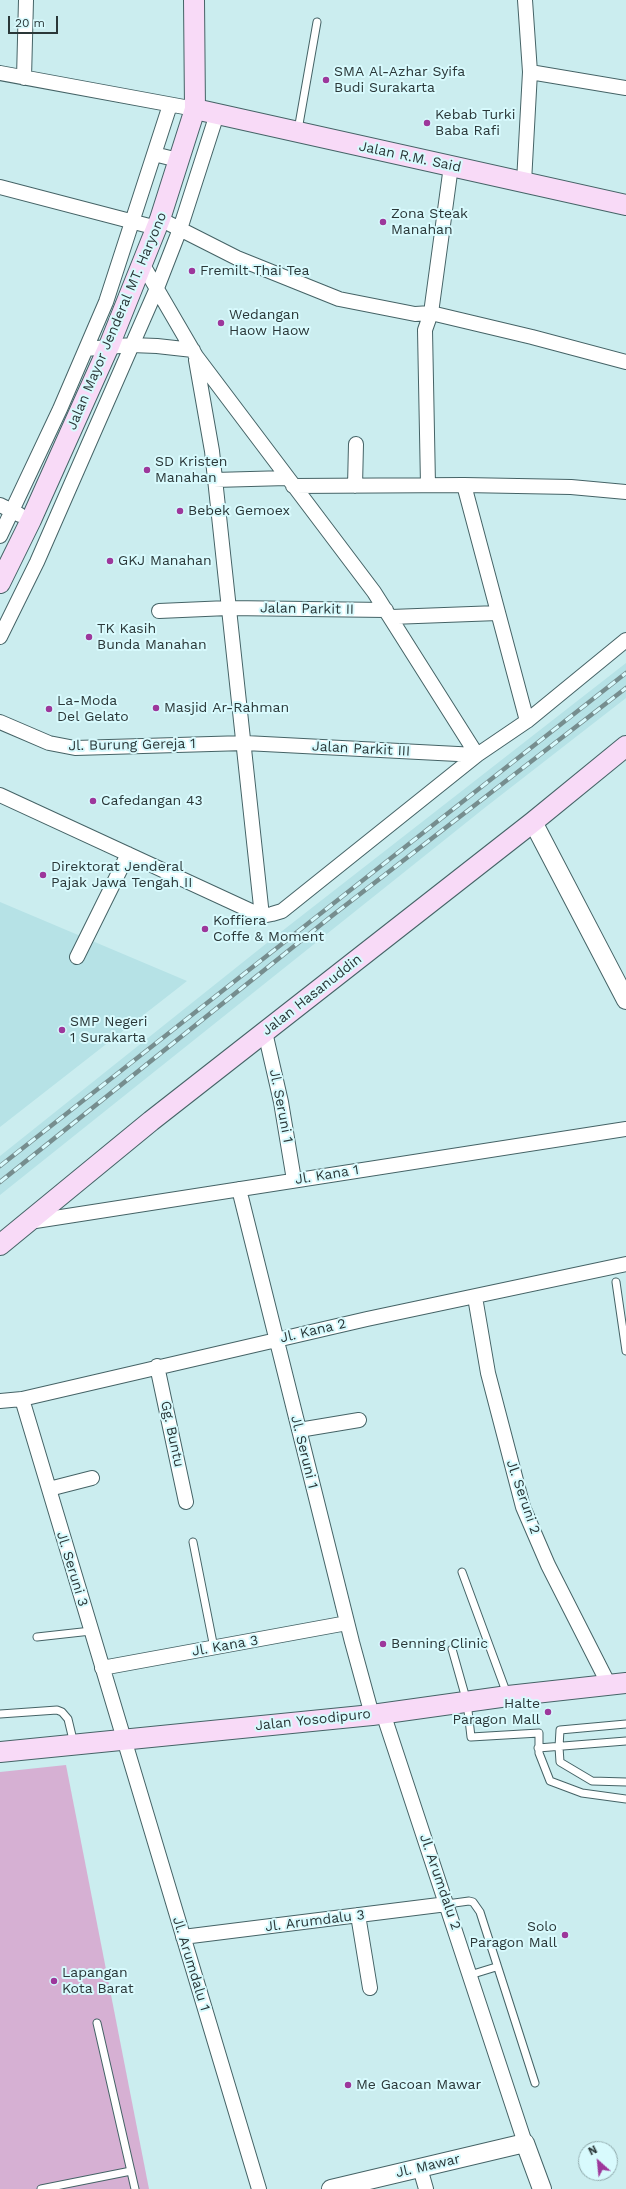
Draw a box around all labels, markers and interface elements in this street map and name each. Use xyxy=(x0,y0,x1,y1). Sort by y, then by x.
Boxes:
scale bar xyxy=(10,8,60,34)
text: 20 m xyxy=(15,16,45,30)
place label: SMA Al-Azhar Syifa Budi Surakarta xyxy=(334,64,465,96)
marker: SMA Al-Azhar Syifa Budi Surakarta xyxy=(321,75,331,85)
place label: Kebab Turki Baba Rafi xyxy=(435,107,515,140)
marker: Kebab Turki Baba Rafi xyxy=(422,118,432,128)
street label: Jalan R.M. Said xyxy=(357,138,463,176)
place label: Zona Steak Manahan xyxy=(391,206,468,238)
street label: Jalan Mayor Jenderal MT. Haryono xyxy=(63,210,171,432)
marker: Zona Steak Manahan xyxy=(378,217,388,227)
place label: Fremilt Thai Tea xyxy=(200,263,309,279)
marker: Fremilt Thai Tea xyxy=(187,266,197,276)
place label: Wedangan Haow Haow xyxy=(229,307,310,340)
marker: Wedangan Haow Haow xyxy=(216,318,226,328)
place label: SD Kristen Manahan xyxy=(155,454,227,486)
marker: SD Kristen Manahan xyxy=(142,465,152,475)
place label: Bebek Gemoex xyxy=(188,503,290,519)
marker: Bebek Gemoex xyxy=(175,506,185,516)
place label: GKJ Manahan xyxy=(118,553,212,569)
marker: GKJ Manahan xyxy=(105,556,115,566)
street label: Jalan Parkit II xyxy=(260,600,354,618)
place label: TK Kasih Bunda Manahan xyxy=(97,621,207,654)
marker: TK Kasih Bunda Manahan xyxy=(84,632,94,642)
place label: La-Moda Del Gelato xyxy=(57,693,129,726)
place label: Masjid Ar-Rahman xyxy=(164,700,289,716)
marker: Masjid Ar-Rahman xyxy=(151,703,161,713)
marker: La-Moda Del Gelato xyxy=(44,704,54,714)
street label: Jl. Burung Gereja 1 xyxy=(68,735,196,755)
street label: Jalan Parkit III xyxy=(312,738,410,760)
place label: Cafedangan 43 xyxy=(101,793,203,809)
marker: Cafedangan 43 xyxy=(88,796,98,806)
place label: Direktorat Jenderal Pajak Jawa Tengah II xyxy=(51,859,192,892)
marker: Direktorat Jenderal Pajak Jawa Tengah II xyxy=(38,870,48,880)
place label: Koffiera Coffe & Moment xyxy=(213,913,324,946)
marker: Koffiera Coffe & Moment xyxy=(200,924,210,934)
street label: Jalan Hasanuddin xyxy=(259,951,365,1039)
place label: SMP Negeri 1 Surakarta xyxy=(70,1014,147,1046)
marker: SMP Negeri 1 Surakarta xyxy=(57,1025,67,1035)
street label: Jl. Seruni 1 xyxy=(266,1068,296,1144)
street label: Jl. Kana 1 xyxy=(294,1162,360,1188)
street label: Jl. Kana 2 xyxy=(278,1315,348,1347)
street label: Gg. Buntu xyxy=(157,1400,187,1468)
street label: Jl. Seruni 1 xyxy=(287,1414,321,1490)
street label: Jl. Seruni 2 xyxy=(502,1458,544,1536)
street label: Jl. Seruni 3 xyxy=(53,1530,91,1608)
street label: Jl. Kana 3 xyxy=(191,1632,259,1660)
place label: Benning Clinic xyxy=(391,1636,488,1652)
marker: Benning Clinic xyxy=(378,1639,388,1649)
place label: Halte Paragon Mall xyxy=(452,1696,540,1728)
street label: Jalan Yosodipuro xyxy=(254,1706,372,1734)
marker: Halte Paragon Mall xyxy=(543,1707,553,1717)
street label: Jl. Arumdalu 2 xyxy=(416,1832,464,1932)
street label: Jl. Arumdalu 3 xyxy=(264,1907,366,1935)
street label: Jl. Arumdalu 1 xyxy=(169,1915,213,2013)
place label: Solo Paragon Mall xyxy=(469,1919,557,1952)
marker: Solo Paragon Mall xyxy=(560,1930,570,1940)
place label: Lapangan Kota Barat xyxy=(62,1965,134,1998)
marker: Lapangan Kota Barat xyxy=(49,1976,59,1986)
place label: Me Gacoan Mawar xyxy=(356,2077,481,2093)
marker: Me Gacoan Mawar xyxy=(343,2080,353,2090)
north arrow xyxy=(578,2141,618,2181)
text: N xyxy=(586,2143,599,2158)
street label: Jl. Mawar xyxy=(394,2150,462,2182)

